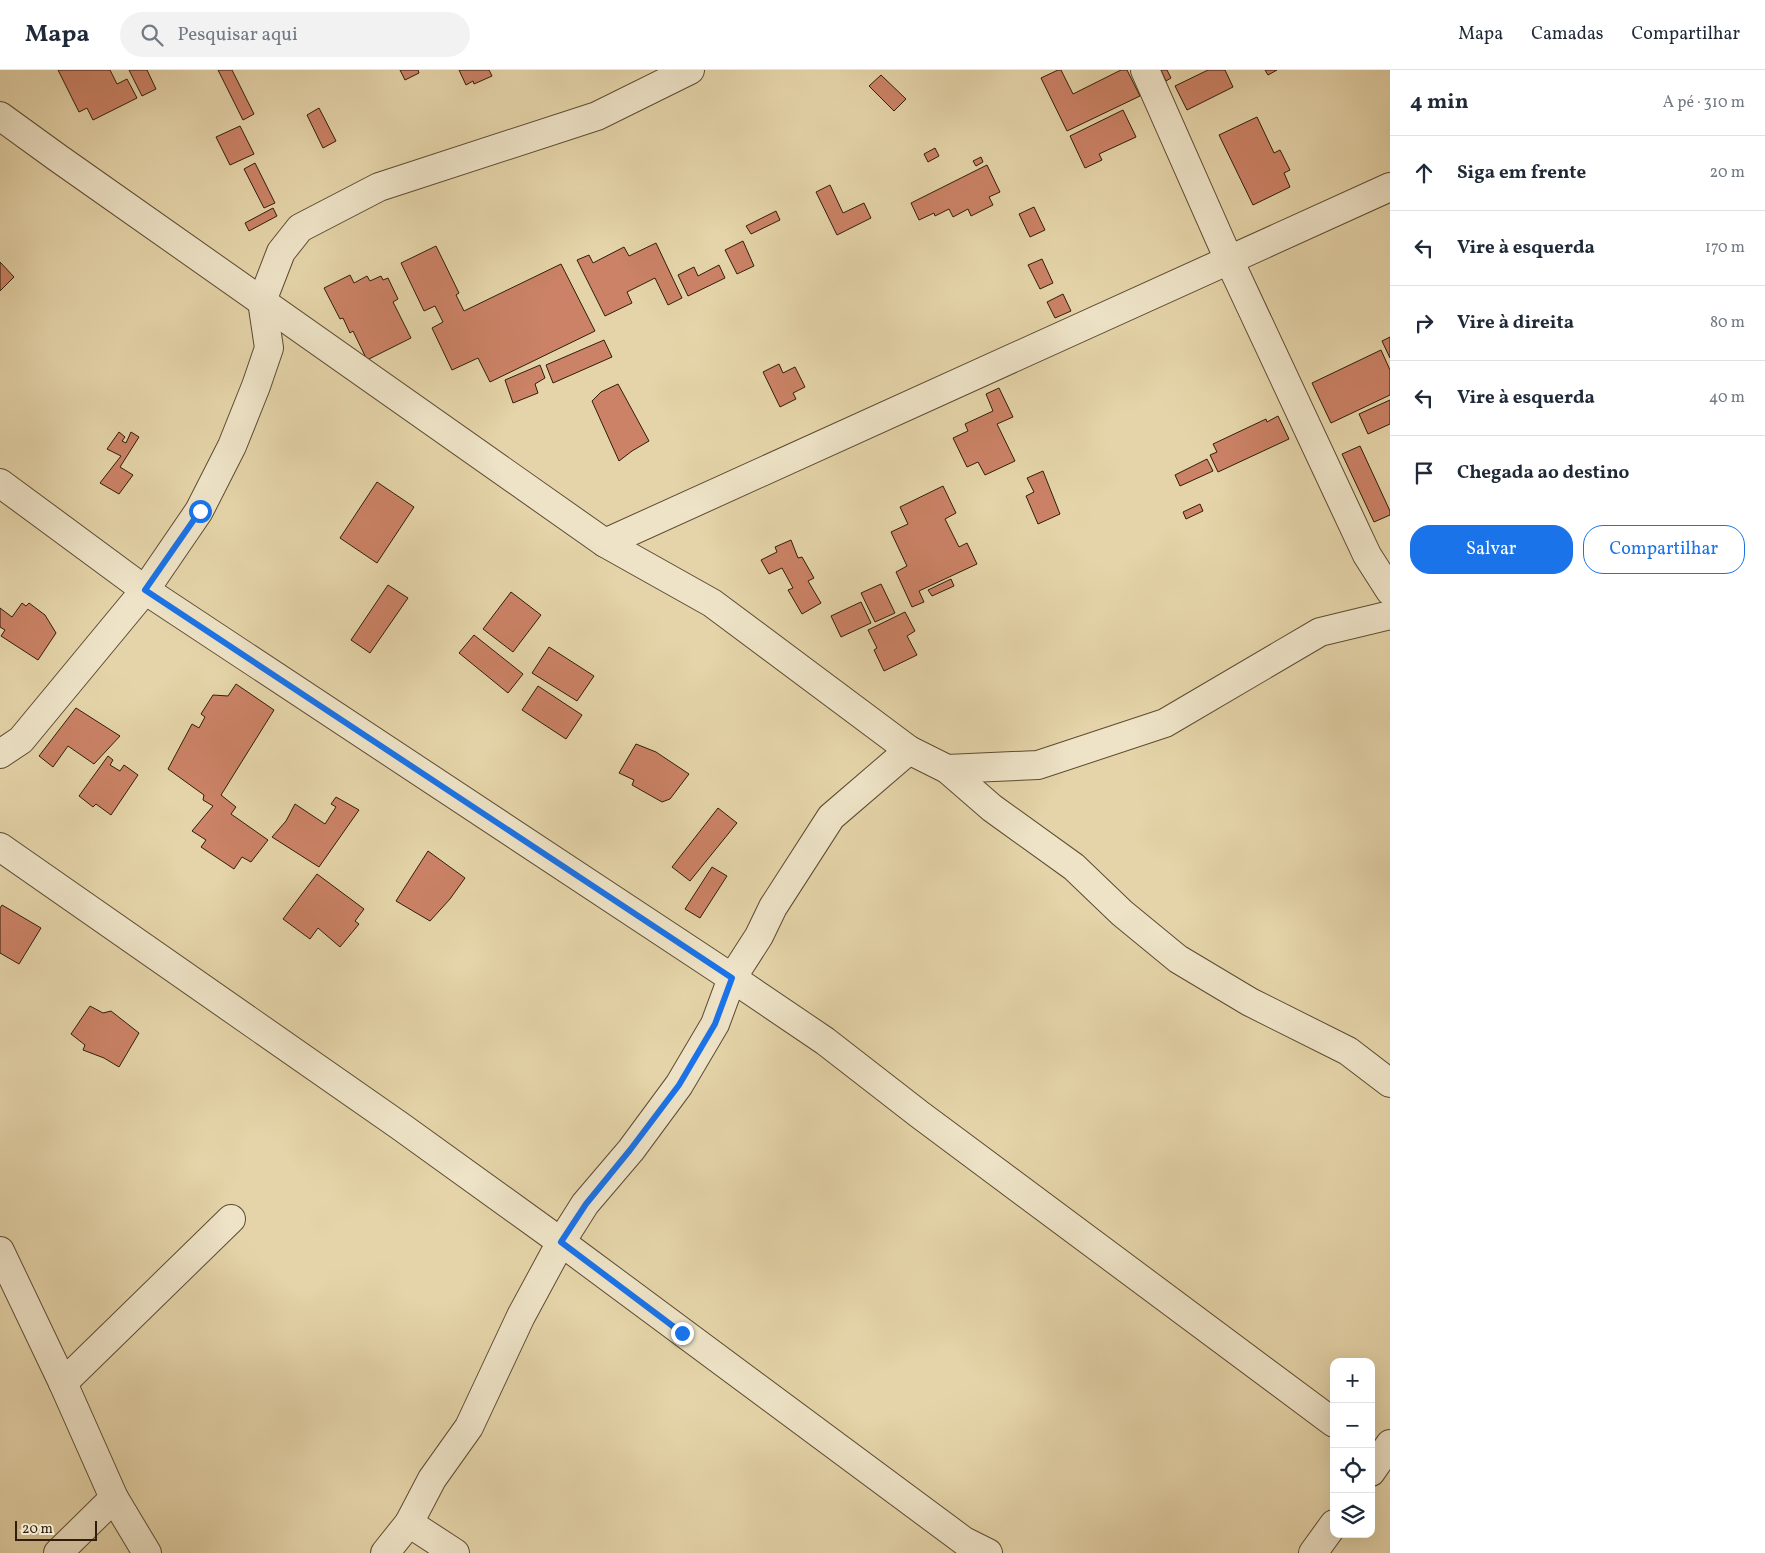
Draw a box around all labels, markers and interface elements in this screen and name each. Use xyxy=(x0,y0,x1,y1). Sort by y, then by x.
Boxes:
search box xyxy=(120,12,470,57)
text: Mapa xyxy=(25,18,90,52)
icon: search xyxy=(138,21,166,49)
text: Pesquisar aqui xyxy=(178,22,298,48)
text: Mapa xyxy=(1458,22,1503,47)
text: Camadas xyxy=(1531,22,1604,47)
text: Compartilhar xyxy=(1632,22,1740,47)
text: 4 min xyxy=(1410,88,1469,117)
text: A pé · 310 m xyxy=(1663,92,1745,114)
icon: ahead xyxy=(1410,159,1438,187)
text: Siga em frente xyxy=(1457,160,1586,186)
text: 20 m xyxy=(1710,162,1745,184)
icon: left xyxy=(1410,234,1438,262)
text: Vire à esquerda xyxy=(1457,235,1595,261)
text: 170 m xyxy=(1705,237,1745,259)
icon: right xyxy=(1410,309,1438,337)
text: Vire à direita xyxy=(1457,310,1574,336)
text: 80 m xyxy=(1710,312,1745,334)
icon: left xyxy=(1410,384,1438,412)
text: Vire à esquerda xyxy=(1457,385,1595,411)
text: 40 m xyxy=(1709,387,1745,409)
icon: arrive xyxy=(1410,459,1438,487)
text: Chegada ao destino xyxy=(1457,460,1629,486)
route start xyxy=(189,500,212,523)
button: Salvar xyxy=(1410,525,1573,574)
button: Compartilhar xyxy=(1583,525,1745,574)
route end xyxy=(671,1322,694,1345)
map controls xyxy=(1330,1358,1375,1538)
button: + xyxy=(1330,1358,1375,1403)
button: − xyxy=(1330,1403,1375,1448)
button: locate xyxy=(1330,1448,1375,1493)
button: layers xyxy=(1330,1493,1375,1538)
scale bar xyxy=(15,1518,98,1541)
text: 20 m xyxy=(22,1520,53,1539)

